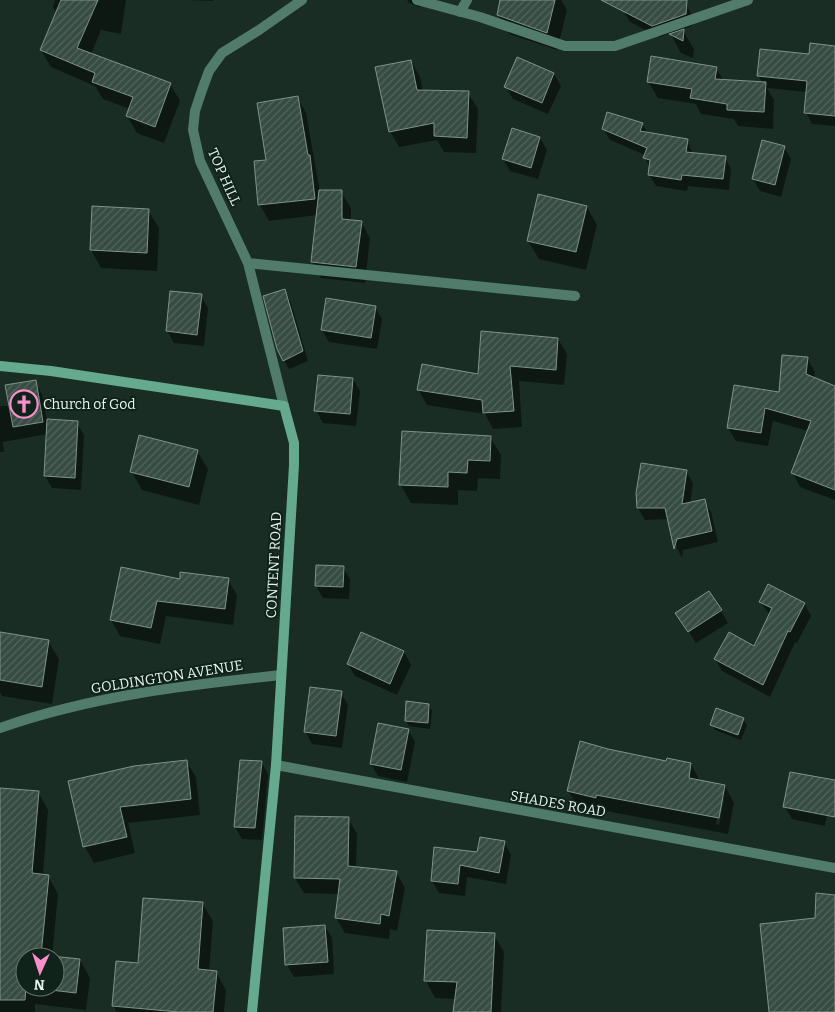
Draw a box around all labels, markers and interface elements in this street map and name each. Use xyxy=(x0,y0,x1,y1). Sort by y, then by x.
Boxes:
street label: TOP HILL xyxy=(204,146,244,209)
church icon: Church of God xyxy=(9,389,39,419)
place label: Church of God xyxy=(43,396,136,413)
street label: CONTENT ROAD xyxy=(263,511,285,619)
street label: GOLDINGTON AVENUE xyxy=(90,657,244,697)
street label: SHADES ROAD xyxy=(509,787,607,821)
north arrow xyxy=(15,947,65,997)
text: N xyxy=(33,976,45,993)

